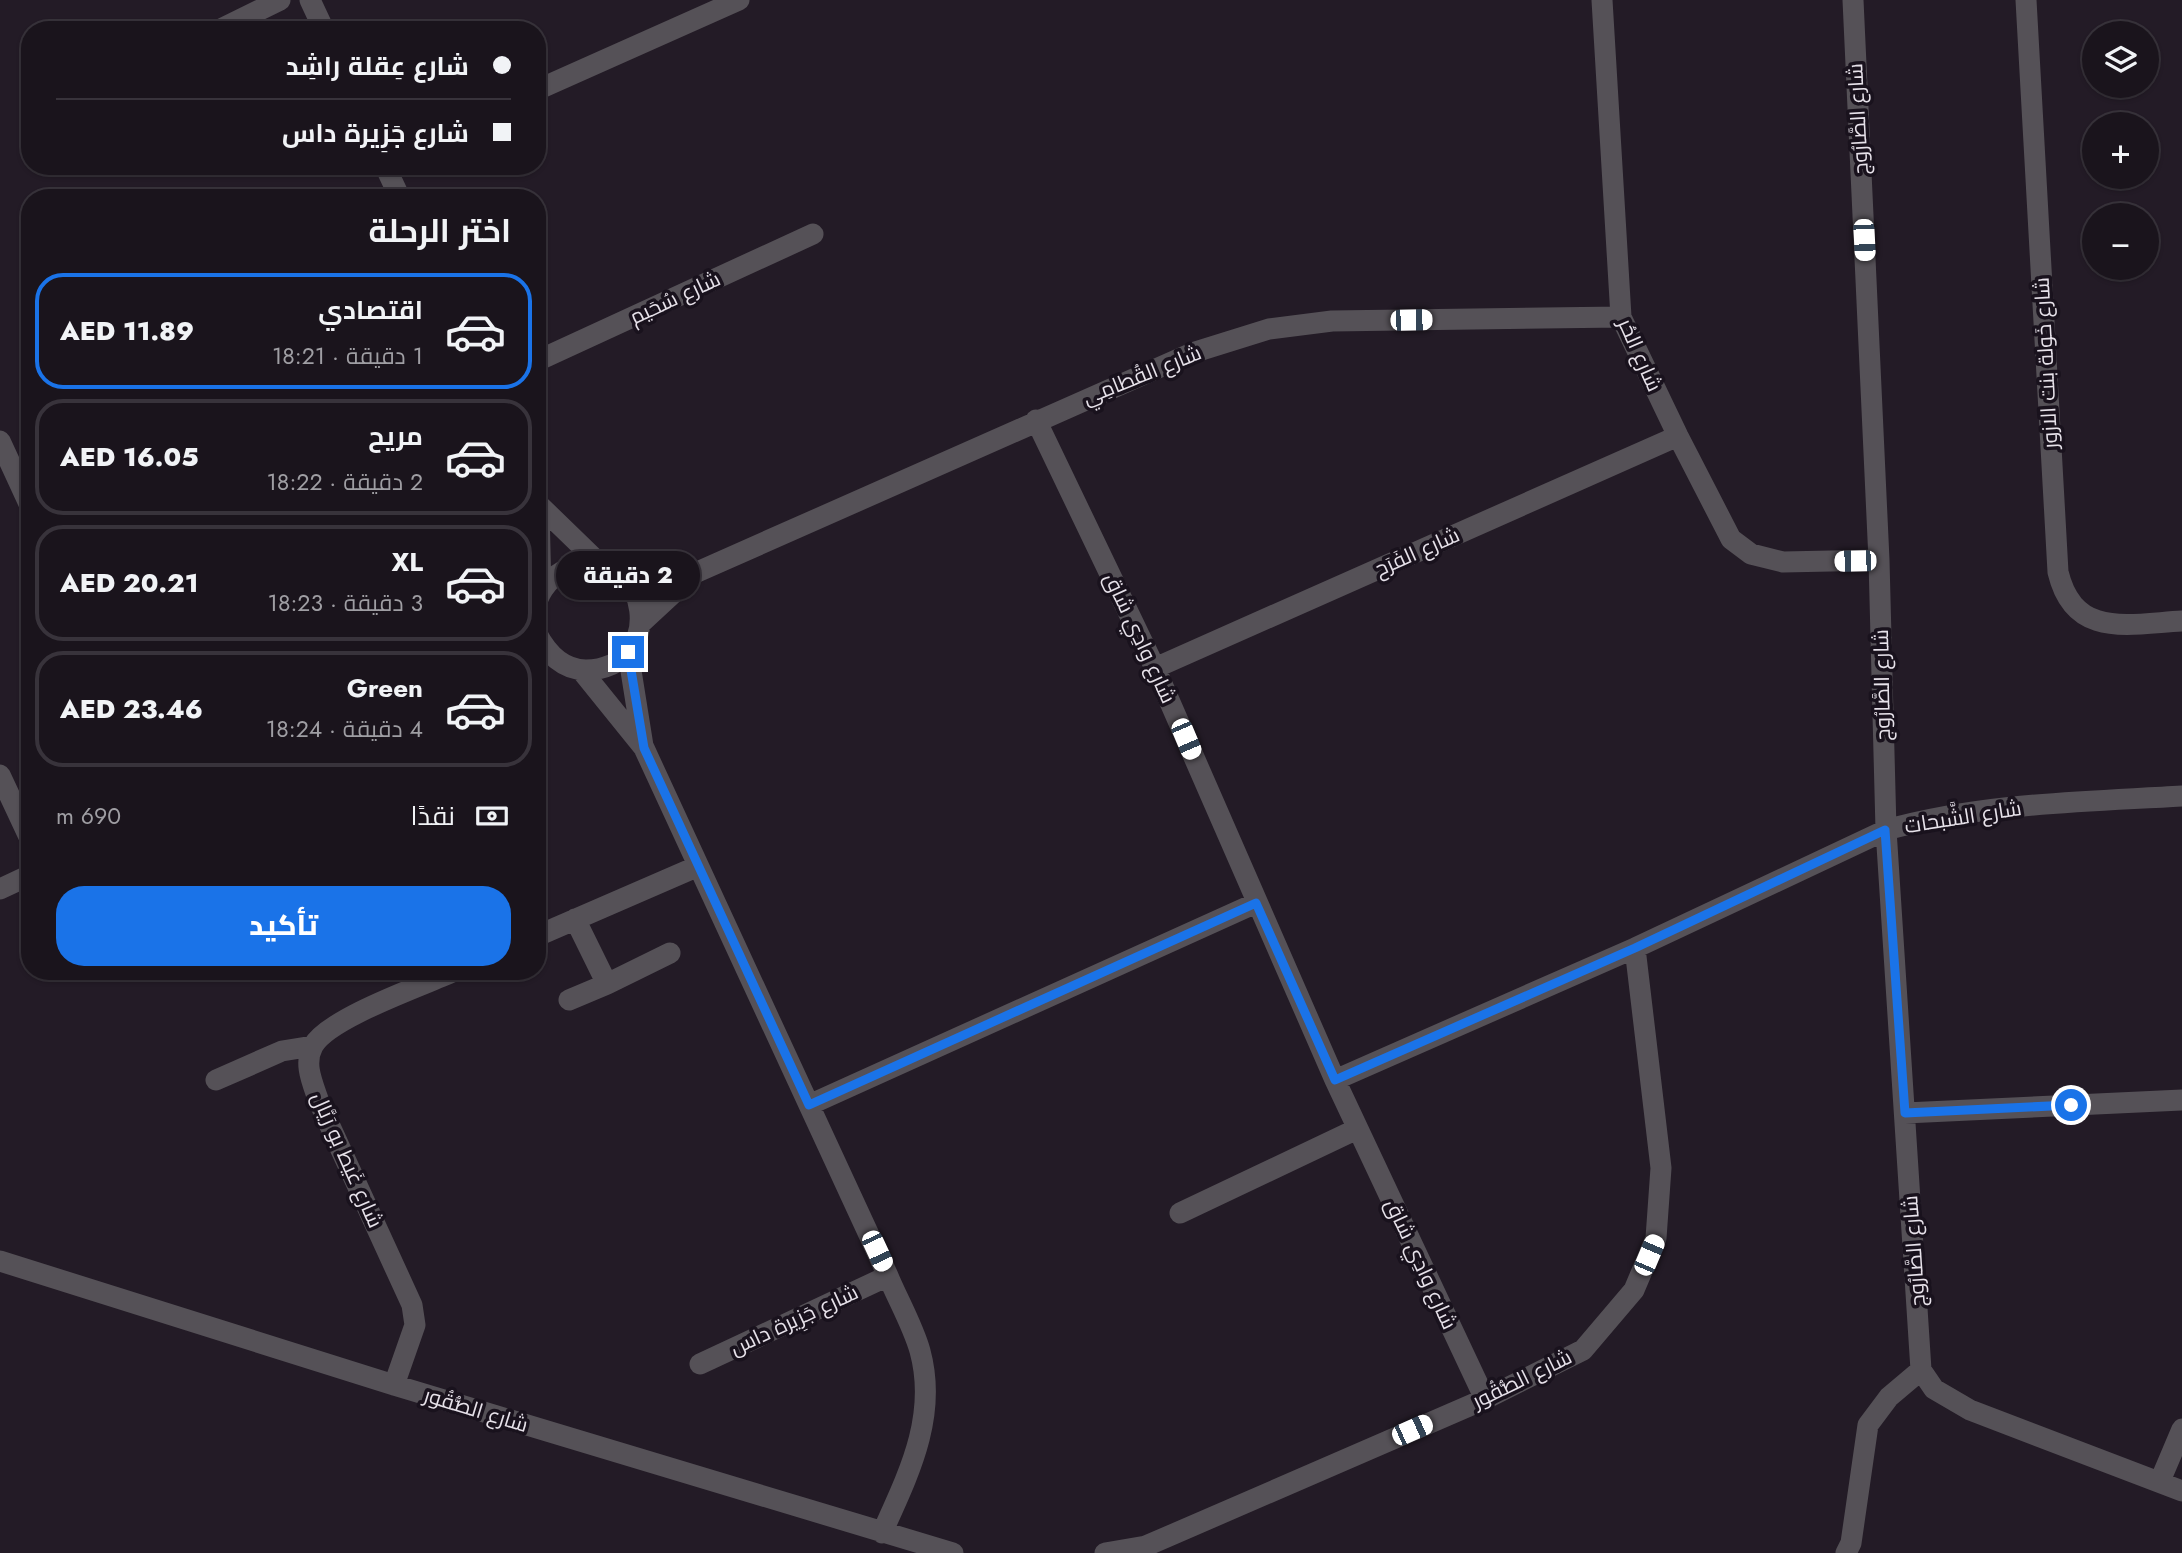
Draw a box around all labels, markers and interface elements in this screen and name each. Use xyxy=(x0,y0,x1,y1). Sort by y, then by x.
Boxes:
map controls xyxy=(2082,21,2159,280)
button: layers xyxy=(2082,21,2159,98)
text: شارع عِقلة راشِد xyxy=(286,47,469,85)
street label: شارع الصَّارُوج xyxy=(1840,62,1876,176)
button: + xyxy=(2082,112,2159,189)
text: شارع جَزِيرة داس xyxy=(282,114,469,152)
button: − xyxy=(2082,203,2159,280)
text: اختر الرحلة xyxy=(368,208,511,254)
car xyxy=(1853,218,1876,262)
street label: شارع سُحَيم xyxy=(625,264,725,332)
street label: شارع خَولة بنت الازور xyxy=(2027,276,2066,451)
text: اقتصادي xyxy=(318,291,423,329)
icon: car xyxy=(444,300,507,363)
car xyxy=(1390,309,1433,331)
text: AED 11.89 xyxy=(60,312,194,350)
street label: شارع الحُر xyxy=(1610,313,1669,396)
street label: شارع القُطامِي xyxy=(1078,338,1206,413)
text: 1 دقيقة · 18:21 xyxy=(272,339,423,373)
text: مريح xyxy=(368,417,423,455)
icon: car xyxy=(444,426,507,489)
text: AED 16.05 xyxy=(60,438,199,476)
text: 2 دقيقة · 18:22 xyxy=(266,465,423,499)
street label: شارع الفَرَح xyxy=(1370,520,1464,584)
text: XL xyxy=(391,543,423,581)
callout: 2 دقيقة xyxy=(556,550,700,600)
car xyxy=(1834,550,1877,572)
icon: car xyxy=(444,552,507,615)
text: 2 دقيقة xyxy=(583,558,673,592)
text: AED 20.21 xyxy=(60,564,198,602)
street label: شارع وادِي شاق xyxy=(1096,568,1183,709)
text: 3 دقيقة · 18:23 xyxy=(268,586,423,620)
street label: شارع الصَّارُوج xyxy=(1866,629,1898,741)
route end xyxy=(612,636,644,668)
text: Green xyxy=(347,669,423,707)
icon: car xyxy=(444,678,507,741)
text: AED 23.46 xyxy=(60,690,203,728)
text: 4 دقيقة · 18:24 xyxy=(266,712,423,746)
car xyxy=(1169,716,1204,762)
street label: شارع الشَّبحات xyxy=(1902,791,2024,841)
text: نقدًا xyxy=(411,797,455,835)
icon: cash xyxy=(473,797,511,835)
text: 690 m xyxy=(56,799,121,833)
button: تأكيد xyxy=(56,886,511,966)
street label: شارع غَيط بو رَيَّال xyxy=(304,1087,390,1233)
route start xyxy=(2055,1089,2087,1121)
street label: شارع وادِي شاق xyxy=(1377,1194,1464,1335)
street label: شارع الصَّارُوج xyxy=(1895,1194,1933,1308)
car xyxy=(859,1228,896,1274)
car xyxy=(1632,1232,1667,1278)
street label: شارع جَزِيرة داس xyxy=(725,1277,863,1363)
street label: شارع الصُّقُور xyxy=(1466,1342,1577,1416)
street label: شارع الصُّقُور xyxy=(419,1380,532,1440)
car xyxy=(1389,1412,1436,1448)

